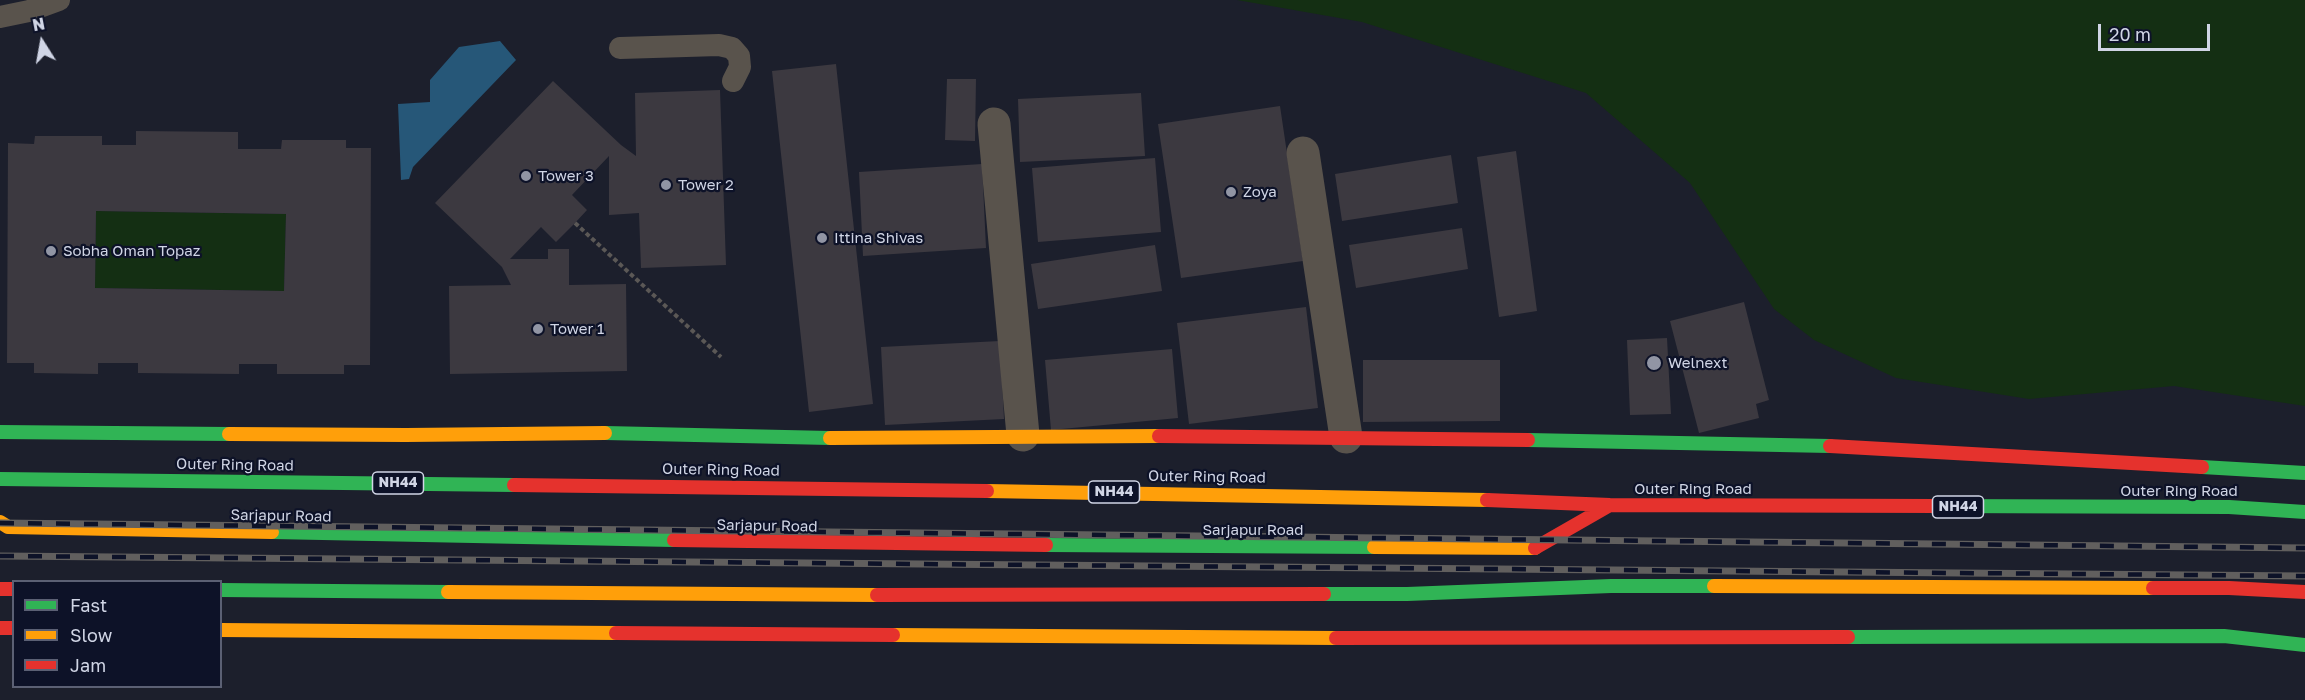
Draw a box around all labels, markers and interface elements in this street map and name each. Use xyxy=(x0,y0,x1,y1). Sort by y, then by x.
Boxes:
north arrow xyxy=(12,12,72,72)
scale bar xyxy=(2101,12,2214,50)
text: N xyxy=(31,13,46,35)
text: 20 m xyxy=(2109,23,2151,45)
place label: Tower 3 xyxy=(538,167,594,185)
marker: Tower 3 xyxy=(519,169,533,183)
place label: Tower 2 xyxy=(678,176,734,194)
marker: Tower 2 xyxy=(659,178,673,192)
place label: Zoya xyxy=(1243,183,1277,201)
marker: Zoya xyxy=(1224,185,1238,199)
place label: Ittina Shivas xyxy=(834,229,923,247)
marker: Ittina Shivas xyxy=(815,231,829,245)
place label: Sobha Oman Topaz xyxy=(63,242,200,260)
marker: Sobha Oman Topaz xyxy=(44,244,58,258)
place label: Tower 1 xyxy=(550,320,604,338)
marker: Tower 1 xyxy=(531,322,545,336)
marker: Welnext xyxy=(1645,354,1663,372)
place label: Welnext xyxy=(1668,354,1727,372)
street label: Outer Ring Road xyxy=(176,455,294,475)
street label: Outer Ring Road xyxy=(662,460,780,480)
street label: Outer Ring Road xyxy=(1148,467,1266,487)
road number: NH44 xyxy=(372,472,424,494)
street label: Outer Ring Road xyxy=(1634,480,1752,498)
road number: NH44 xyxy=(1088,481,1140,503)
street label: Outer Ring Road xyxy=(2120,482,2238,500)
road number: NH44 xyxy=(1932,496,1984,518)
street label: Sarjapur Road xyxy=(230,506,332,526)
street label: Sarjapur Road xyxy=(716,516,818,536)
street label: Sarjapur Road xyxy=(1202,521,1304,539)
legend xyxy=(12,580,222,688)
text: Fast xyxy=(70,594,107,616)
text: Slow xyxy=(70,624,112,646)
text: Jam xyxy=(70,654,106,676)

